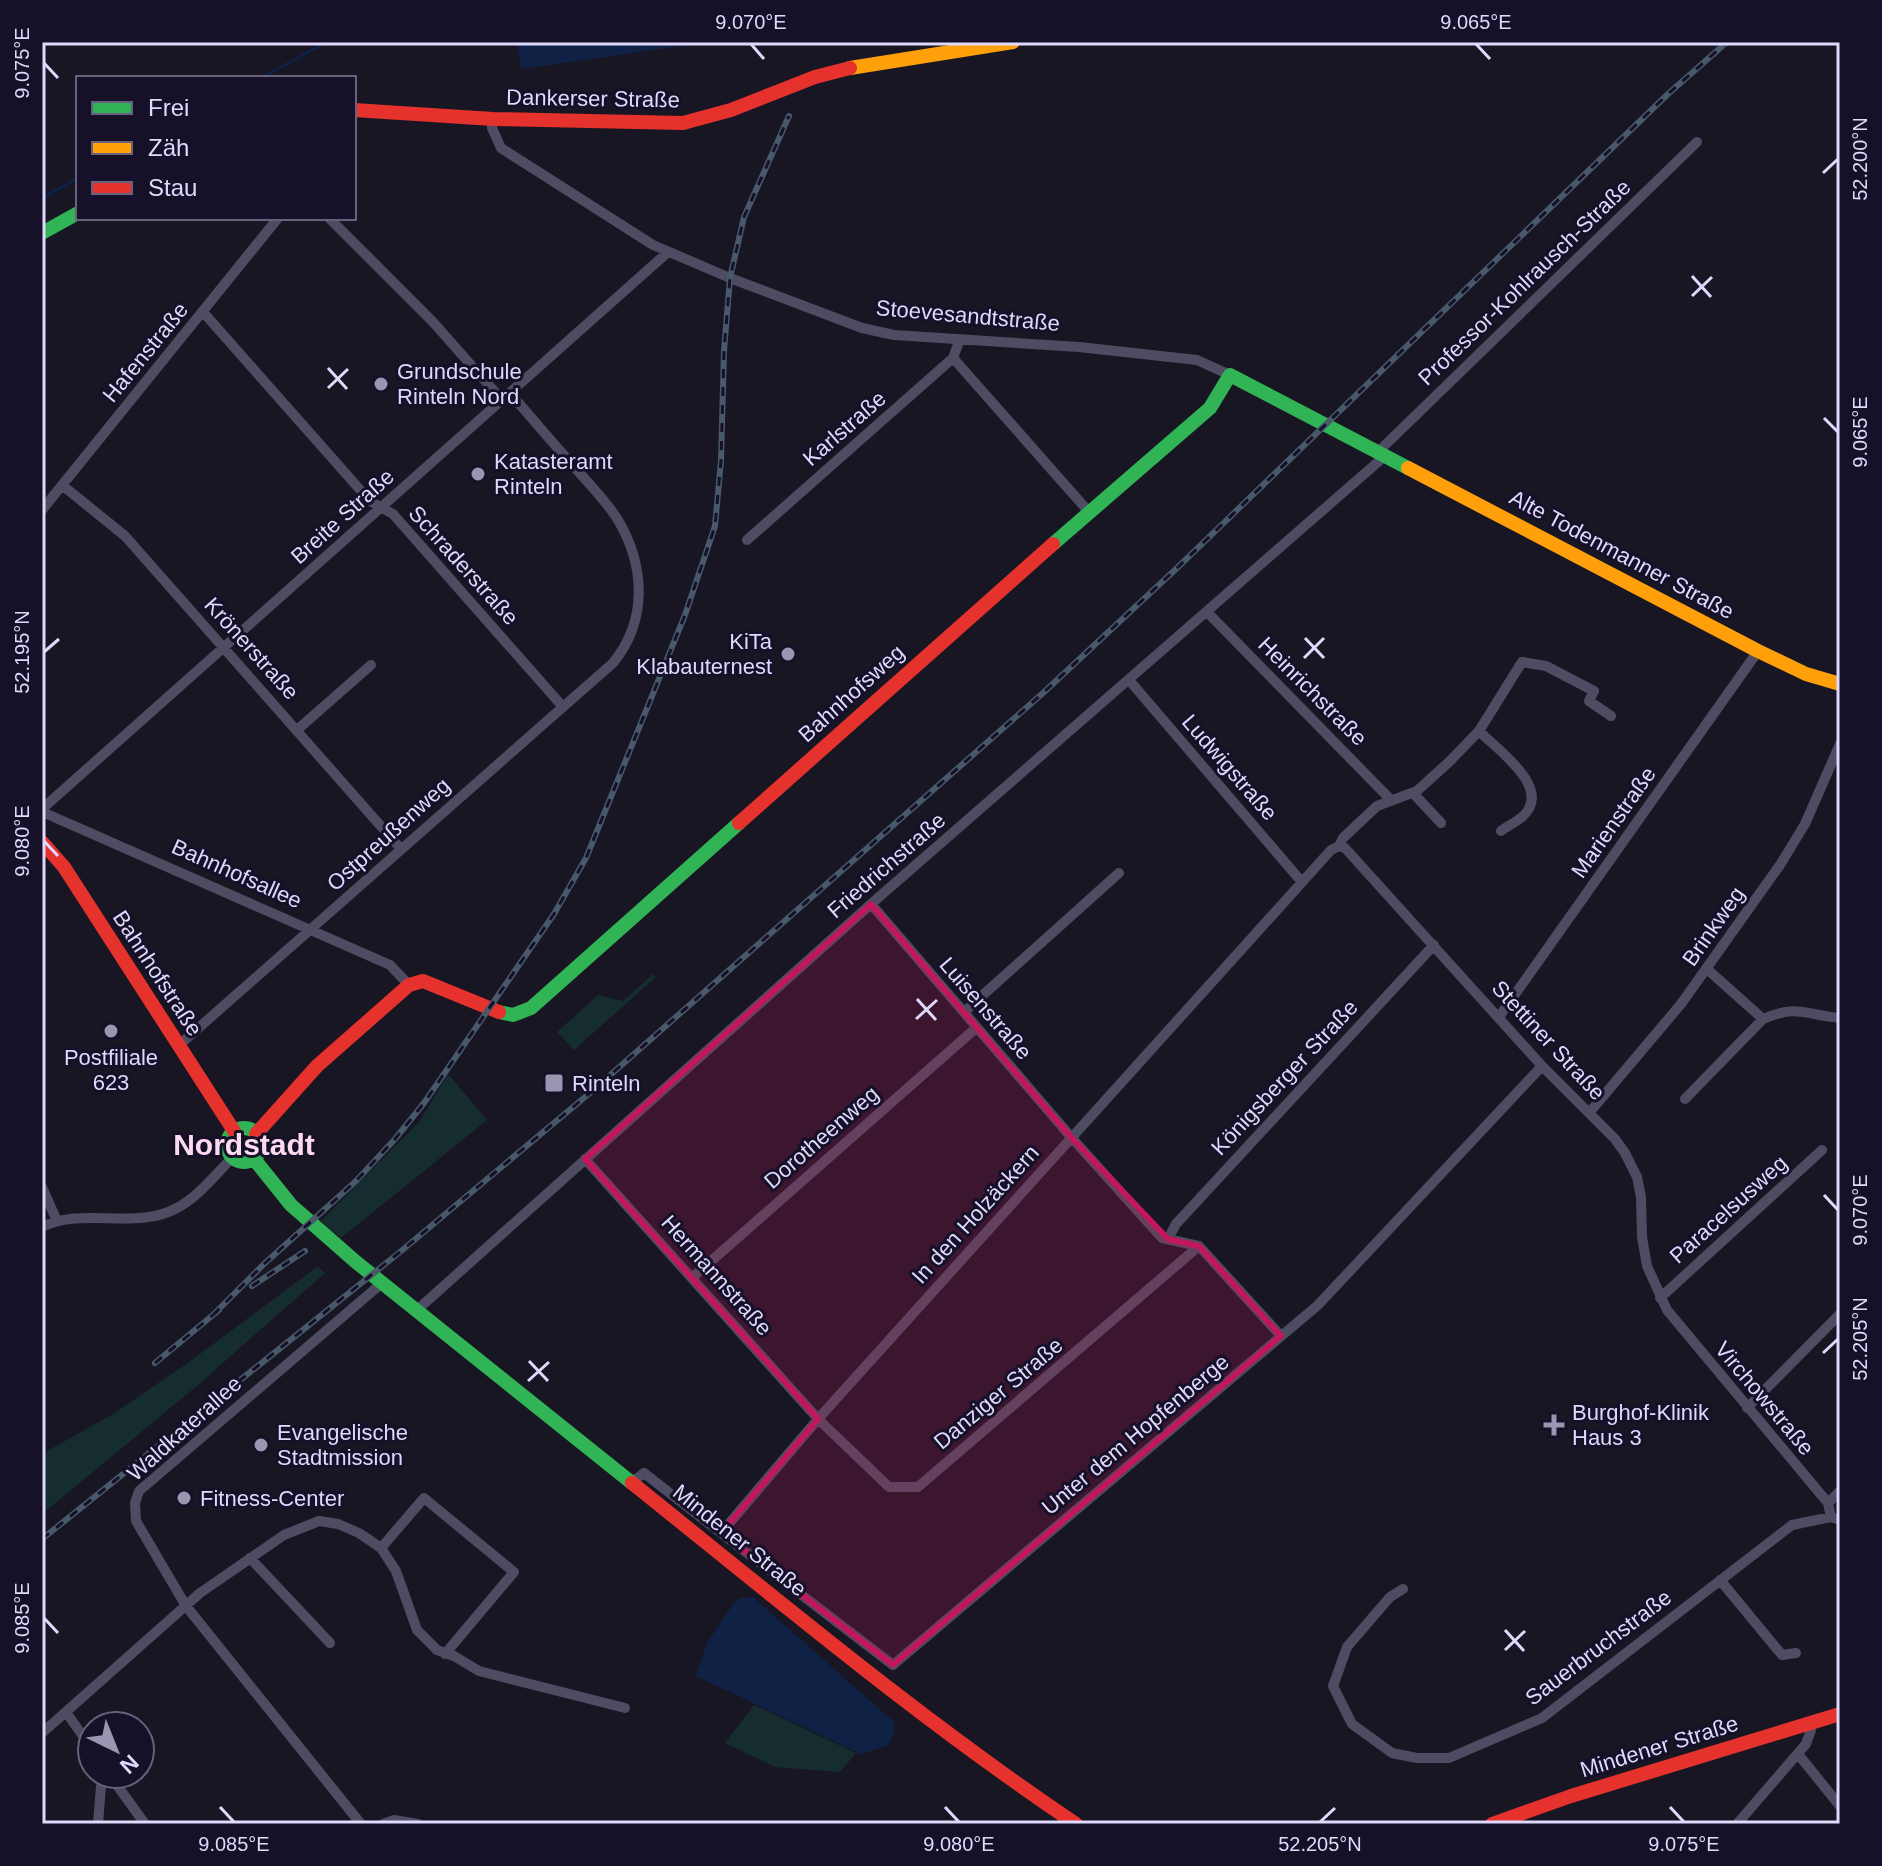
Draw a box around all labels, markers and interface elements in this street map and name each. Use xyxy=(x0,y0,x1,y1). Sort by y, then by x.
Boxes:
text: 9.070°E xyxy=(715,11,787,33)
text: 9.065°E xyxy=(1440,11,1512,33)
text: 9.075°E xyxy=(11,27,33,99)
legend xyxy=(76,76,356,220)
street label: Dankerser Straße xyxy=(506,84,680,113)
text: Frei xyxy=(148,94,189,121)
text: 52.200°N xyxy=(1849,117,1871,201)
text: Zäh xyxy=(148,134,189,161)
text: Stau xyxy=(148,174,197,201)
street label: Professor-Kohlrausch-Straße xyxy=(1413,174,1635,390)
street label: Stoevesandtstraße xyxy=(875,295,1061,336)
street label: Hafenstraße xyxy=(98,297,193,407)
place label: Grundschule Rinteln Nord xyxy=(397,359,522,409)
marker: Grundschule Rinteln Nord xyxy=(372,375,390,393)
street label: Karlstraße xyxy=(798,386,891,471)
text: 9.065°E xyxy=(1849,396,1871,468)
place label: Katasteramt Rinteln xyxy=(494,449,613,499)
street label: Breite Straße xyxy=(286,464,399,569)
marker: Katasteramt Rinteln xyxy=(469,465,487,483)
street label: Alte Todenmanner Straße xyxy=(1505,485,1738,624)
street label: Schraderstraße xyxy=(404,501,524,630)
street label: Krönerstraße xyxy=(199,592,304,704)
text: 52.195°N xyxy=(11,610,33,694)
place label: KiTa Klabauternest xyxy=(636,629,773,679)
street label: Heinrichstraße xyxy=(1253,632,1372,751)
street label: Bahnhofsweg xyxy=(793,639,909,747)
marker: KiTa Klabauternest xyxy=(779,645,797,663)
street label: Ludwigstraße xyxy=(1177,709,1282,825)
street label: Marienstraße xyxy=(1566,762,1661,883)
street label: Ostpreußenweg xyxy=(322,773,455,896)
text: 9.080°E xyxy=(11,805,33,877)
street label: Friedrichstraße xyxy=(822,807,950,923)
street label: Bahnhofsallee xyxy=(168,834,306,913)
street label: Brinkweg xyxy=(1677,882,1750,971)
street label: Bahnhofstraße xyxy=(108,906,207,1041)
street label: Luisenstraße xyxy=(934,952,1037,1065)
street label: Stettiner Straße xyxy=(1487,975,1610,1105)
street label: Königsberger Straße xyxy=(1206,995,1363,1160)
marker: Postfiliale 623 xyxy=(102,1022,120,1040)
place label: Postfiliale 623 xyxy=(64,1045,158,1095)
place label: Rinteln xyxy=(572,1071,640,1096)
marker: Rinteln xyxy=(543,1072,565,1094)
street label: Dorotheenweg xyxy=(759,1081,884,1194)
district label: Nordstadt xyxy=(173,1128,315,1161)
street label: In den Holzäckern xyxy=(907,1140,1044,1289)
street label: Paracelsusweg xyxy=(1665,1150,1792,1269)
text: 9.070°E xyxy=(1849,1174,1871,1246)
street label: Hermannstraße xyxy=(656,1210,777,1340)
text: 52.205°N xyxy=(1849,1297,1871,1381)
street label: Danziger Straße xyxy=(929,1332,1068,1454)
street label: Virchowstraße xyxy=(1710,1337,1819,1460)
street label: Unter dem Hopfenberge xyxy=(1037,1349,1234,1520)
street label: Waldkaterallee xyxy=(122,1371,246,1486)
place label: Burghof-Klinik Haus 3 xyxy=(1572,1400,1710,1450)
marker: Burghof-Klinik Haus 3 xyxy=(1543,1414,1565,1436)
place label: Evangelische Stadtmission xyxy=(277,1420,408,1470)
marker: Evangelische Stadtmission xyxy=(252,1436,270,1454)
street label: Mindener Straße xyxy=(668,1479,811,1602)
place label: Fitness-Center xyxy=(200,1486,344,1511)
marker: Fitness-Center xyxy=(175,1489,193,1507)
text: 9.085°E xyxy=(11,1582,33,1654)
street label: Sauerbruchstraße xyxy=(1520,1584,1676,1710)
north arrow xyxy=(76,1710,156,1790)
street label: Mindener Straße xyxy=(1577,1711,1741,1782)
text: N xyxy=(115,1750,144,1779)
text: 9.085°E xyxy=(198,1833,270,1855)
text: 9.080°E xyxy=(923,1833,995,1855)
text: 52.205°N xyxy=(1278,1833,1362,1855)
text: 9.075°E xyxy=(1648,1833,1720,1855)

